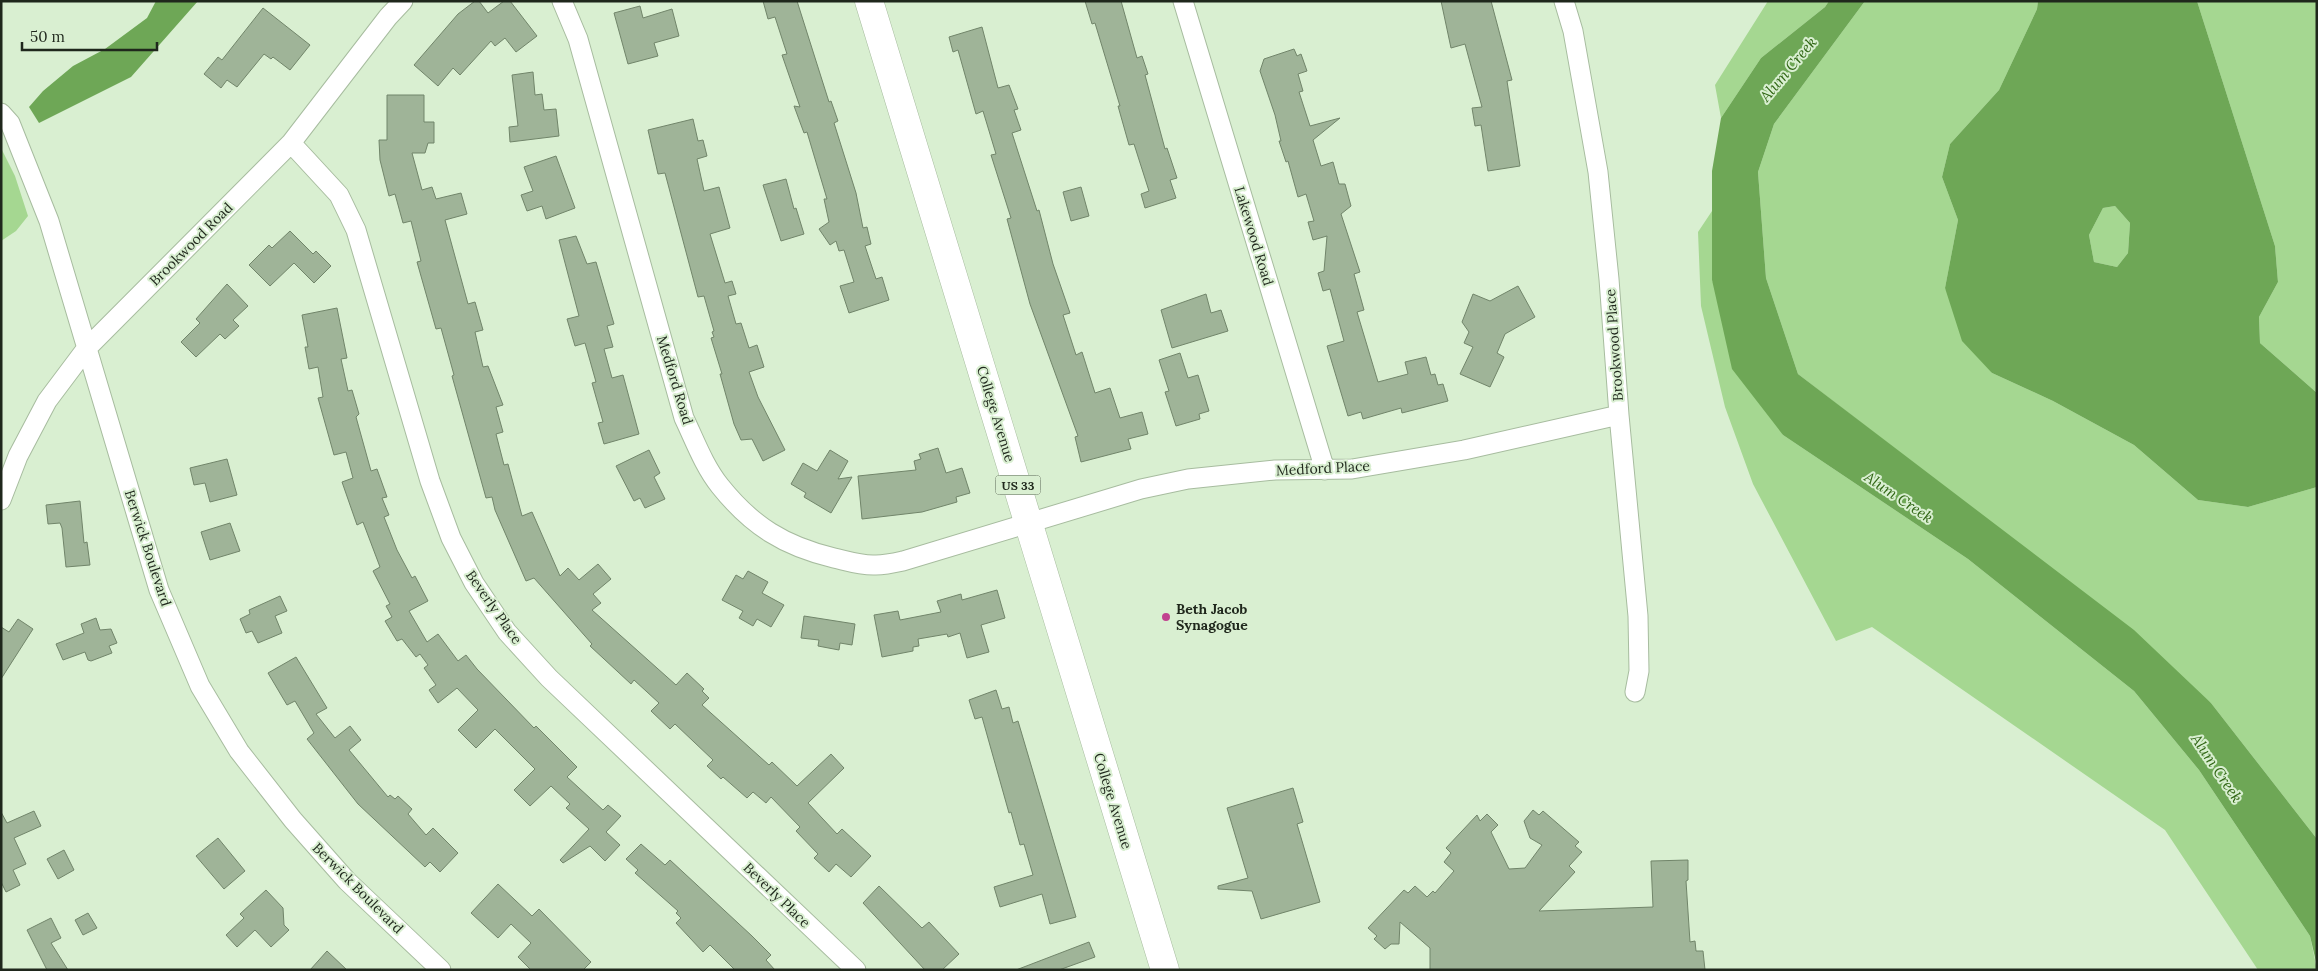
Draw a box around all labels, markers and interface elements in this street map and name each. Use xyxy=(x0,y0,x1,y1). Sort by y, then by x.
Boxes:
scale bar xyxy=(22,20,158,52)
text: 50 m xyxy=(30,27,65,46)
water label: Alum Creek xyxy=(1755,33,1821,106)
street label: Lakewood Road xyxy=(1230,184,1278,288)
street label: Brookwood Road xyxy=(146,199,236,289)
street label: Brookwood Place xyxy=(1601,288,1627,402)
street label: Medford Road xyxy=(653,333,697,427)
street label: College Avenue xyxy=(973,364,1019,465)
street label: Medford Place xyxy=(1276,457,1371,479)
water label: Alum Creek xyxy=(1860,467,1937,527)
road number: US 33 xyxy=(996,476,1040,494)
street label: Berwick Boulevard xyxy=(121,488,175,608)
street label: Beverly Place xyxy=(462,567,526,648)
place label: Beth Jacob Synagogue xyxy=(1176,600,1248,634)
marker: Beth Jacob Synagogue xyxy=(1160,611,1172,623)
water label: Alum Creek xyxy=(2187,729,2247,806)
street label: College Avenue xyxy=(1090,751,1136,852)
street label: Berwick Boulevard xyxy=(309,839,407,937)
street label: Beverly Place xyxy=(740,859,814,932)

